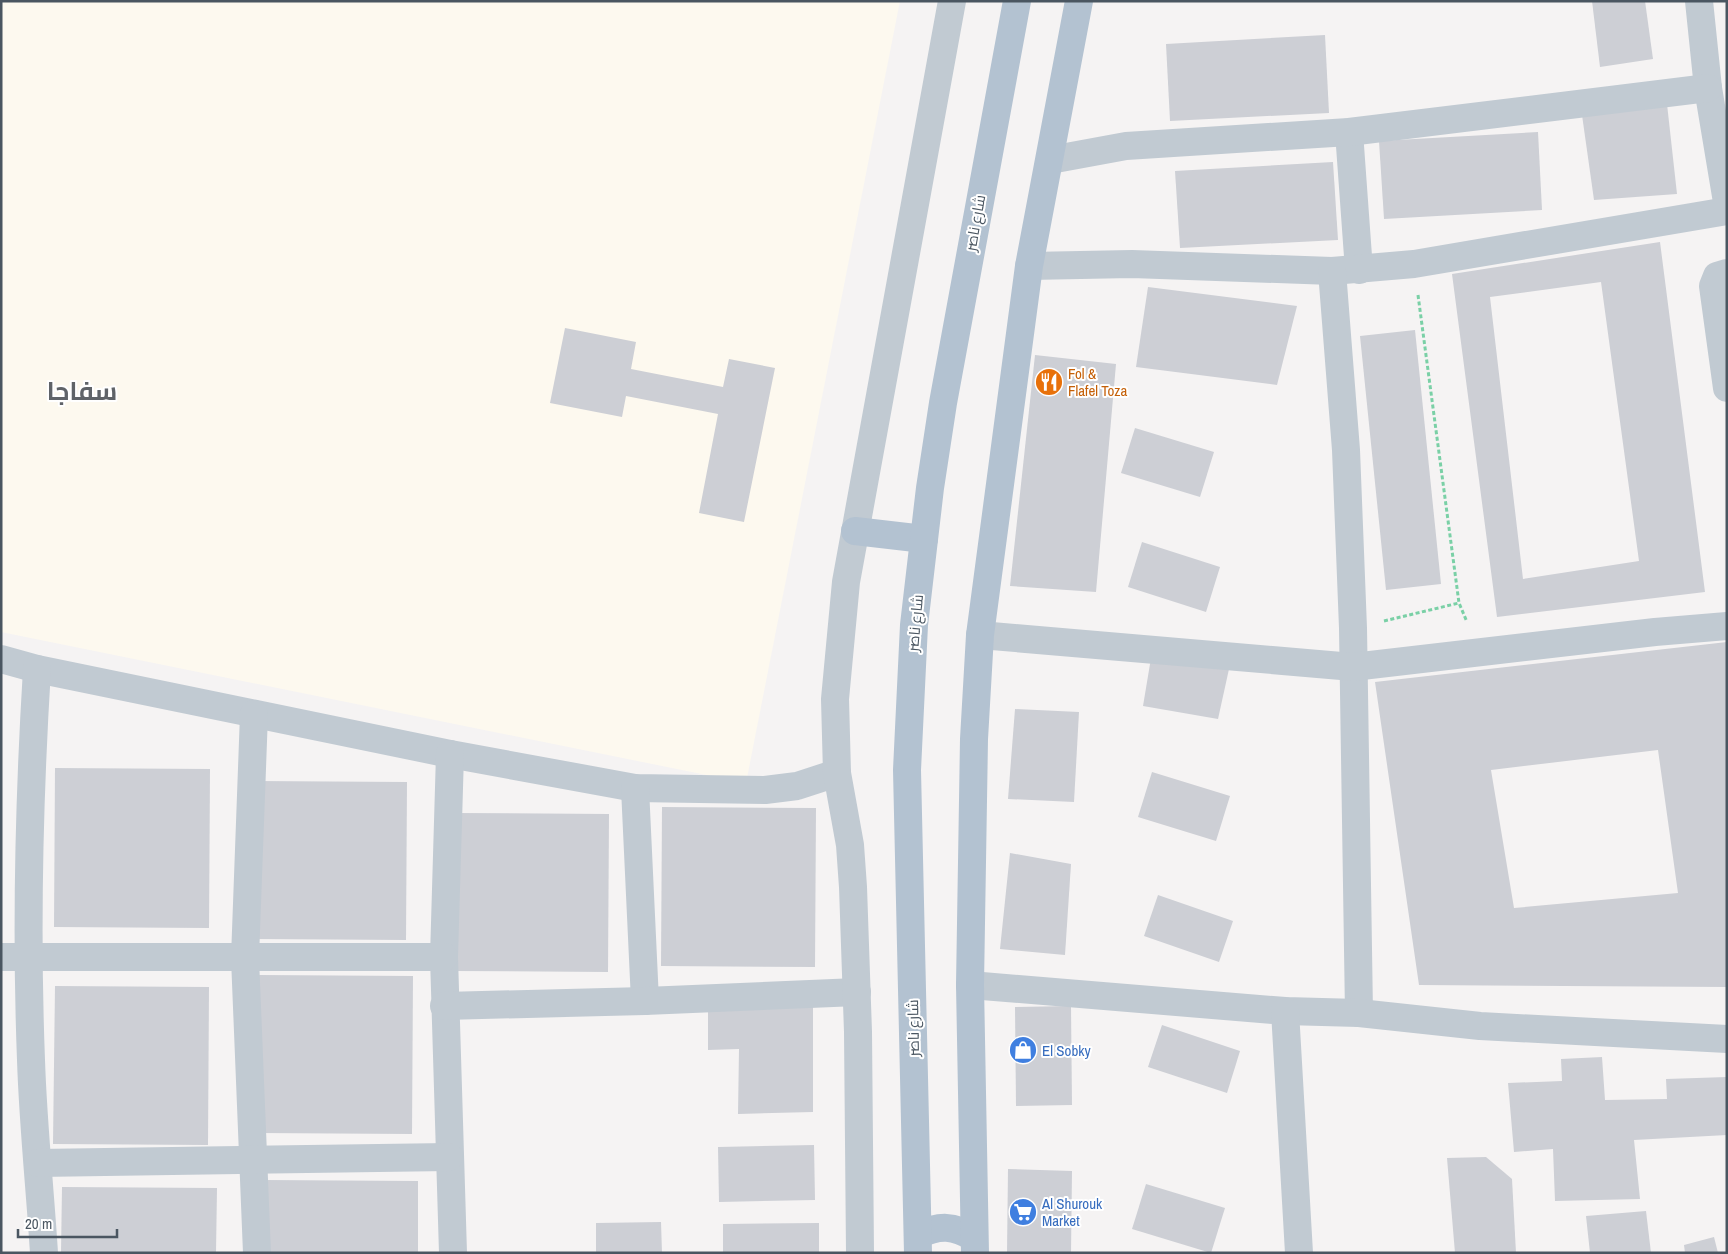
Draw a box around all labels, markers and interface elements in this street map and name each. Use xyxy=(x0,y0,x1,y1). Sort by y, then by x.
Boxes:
street label: شارع ناصر xyxy=(960,193,991,254)
place label: Fol & Flafel Toza xyxy=(1068,363,1127,401)
restaurant icon: Fol & Flafel Toza xyxy=(1034,367,1064,397)
district label: سفاجا xyxy=(47,374,117,408)
street label: شارع ناصر xyxy=(902,594,929,653)
street label: شارع ناصر xyxy=(902,999,925,1058)
shop icon: El Sobky xyxy=(1008,1035,1038,1065)
place label: El Sobky xyxy=(1042,1040,1091,1061)
place label: Al Shurouk Market xyxy=(1041,1193,1103,1231)
supermarket icon: Al Shurouk Market xyxy=(1008,1197,1038,1227)
scale bar xyxy=(18,1206,116,1238)
text: 20 m xyxy=(25,1213,52,1234)

